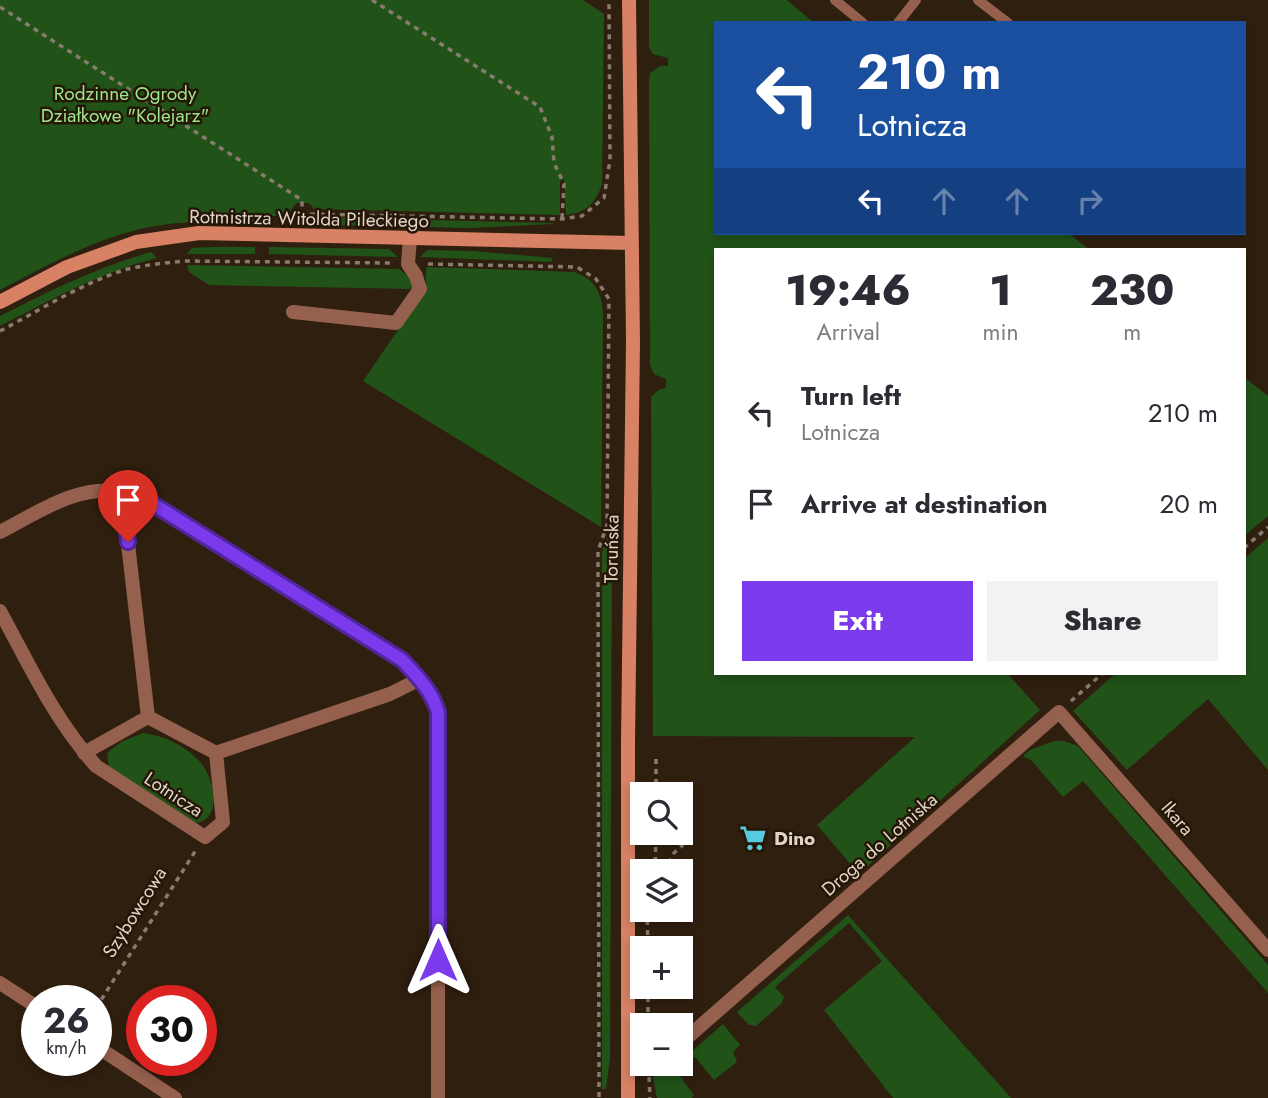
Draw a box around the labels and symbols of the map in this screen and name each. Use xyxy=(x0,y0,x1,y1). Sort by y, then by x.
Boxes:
park label: Rodzinne Ogrody Działkowe "Kolejarz" xyxy=(41,80,209,129)
street label: Rotmistrza Witolda Pileckiego xyxy=(189,203,429,234)
pin xyxy=(98,470,158,542)
street label: Toruńska xyxy=(597,514,626,584)
street label: Lotnicza xyxy=(139,765,208,824)
street label: Droga do Lotniska xyxy=(816,786,943,902)
street label: Ikara xyxy=(1155,795,1200,841)
supermarket icon: Dino xyxy=(738,823,768,853)
place label: Dino xyxy=(774,825,815,852)
street label: Szybowcowa xyxy=(96,862,173,963)
position arrow xyxy=(401,923,475,997)
speed limit sign: 30 xyxy=(126,985,217,1076)

